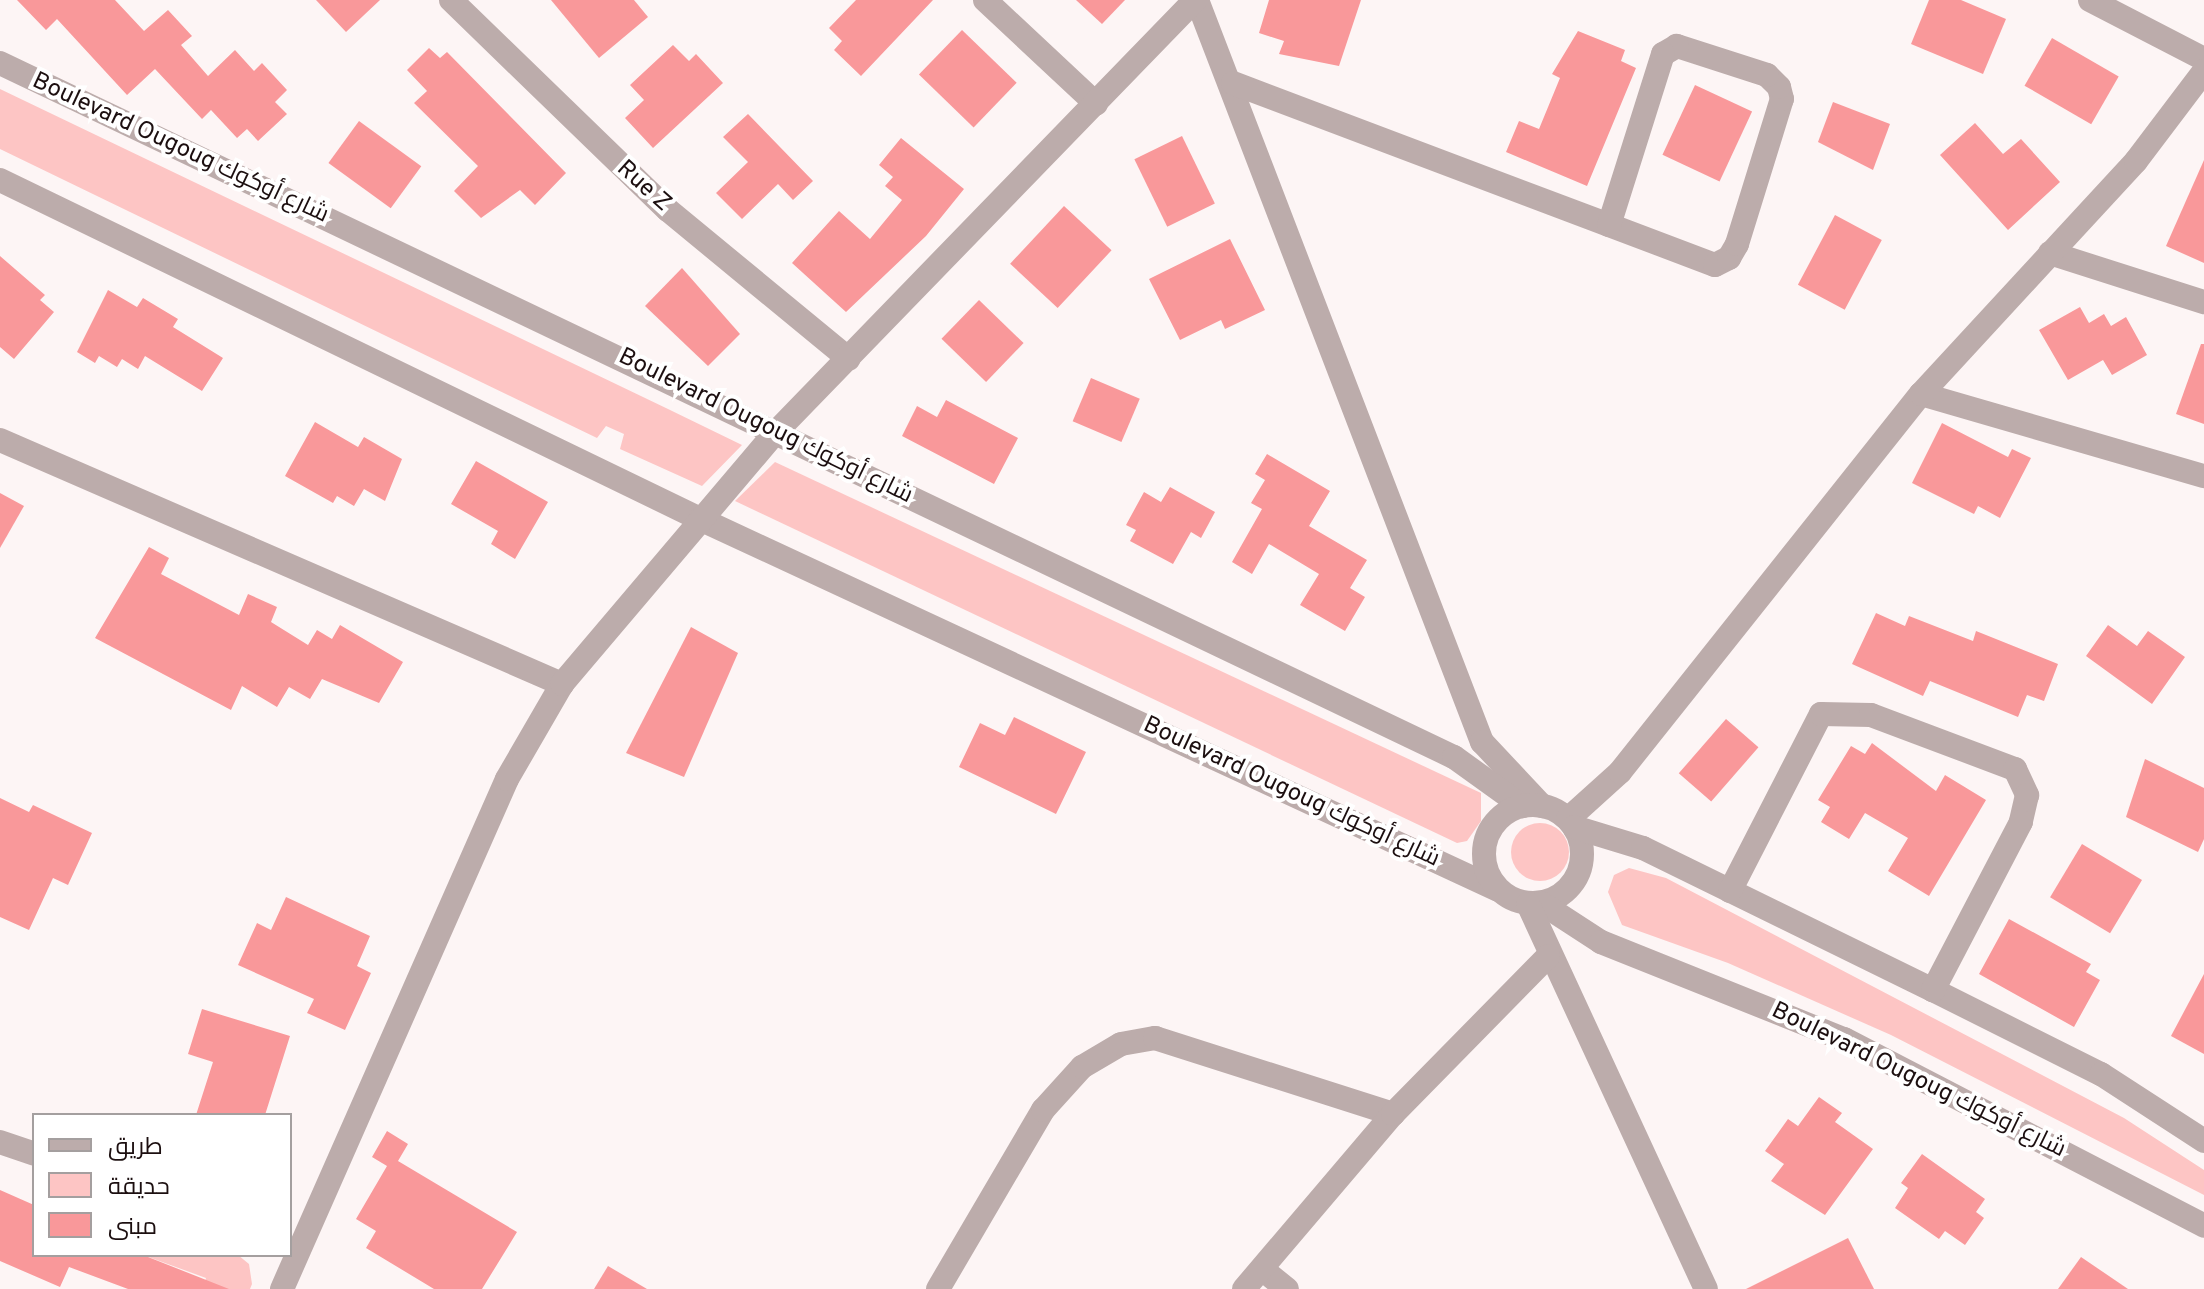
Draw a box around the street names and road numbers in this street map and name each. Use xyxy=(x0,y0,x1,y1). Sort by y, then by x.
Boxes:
street label: Boulevard Ougoug شارع أوكوك xyxy=(27,68,333,230)
street label: Rue Z xyxy=(610,155,676,219)
street label: Boulevard Ougoug شارع أوكوك xyxy=(613,343,917,511)
street label: Boulevard Ougoug شارع أوكوك xyxy=(1138,712,1444,874)
street label: Boulevard Ougoug شارع أوكوك xyxy=(1766,997,2070,1165)

